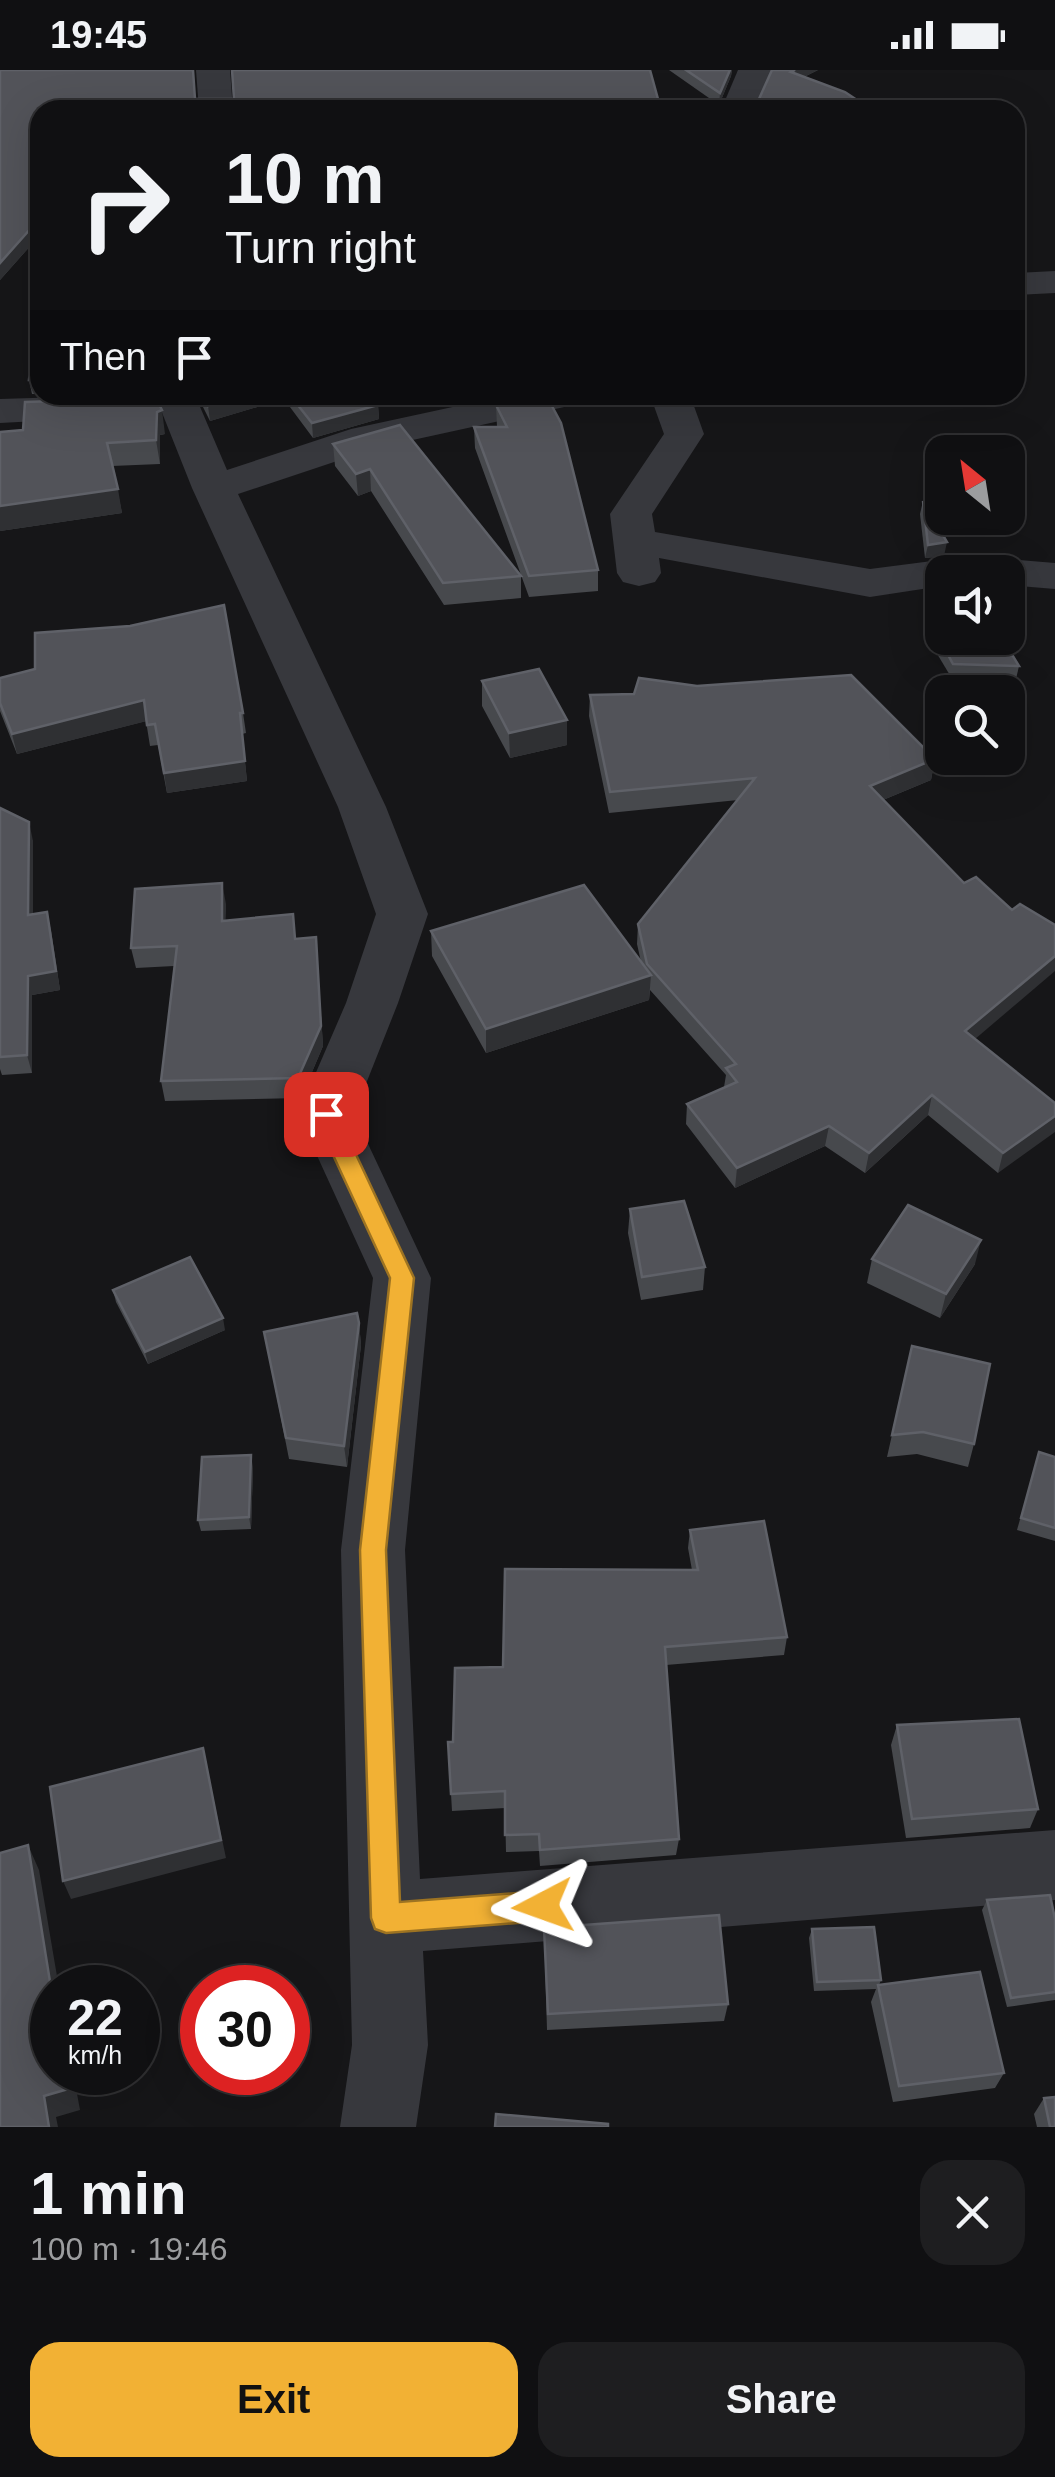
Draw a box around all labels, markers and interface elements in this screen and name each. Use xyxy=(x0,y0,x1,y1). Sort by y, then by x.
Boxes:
text: 19:45 xyxy=(50,14,147,56)
icon: right xyxy=(60,140,190,270)
text: 10 m xyxy=(225,140,385,218)
text: Turn right xyxy=(225,222,416,273)
icon: arrive xyxy=(167,330,222,385)
text: Then xyxy=(60,336,147,378)
north arrow xyxy=(925,435,1025,535)
map controls xyxy=(925,435,1025,775)
button: sound xyxy=(925,555,1025,655)
button: search xyxy=(925,675,1025,775)
pin xyxy=(284,1072,369,1157)
icon: arrive xyxy=(299,1087,354,1142)
position arrow xyxy=(491,1854,595,1958)
speed limit sign: 30 xyxy=(180,1965,310,2095)
text: 22 xyxy=(67,1990,123,2046)
text: km/h xyxy=(68,2041,122,2069)
text: 1 min xyxy=(30,2160,187,2227)
button: close xyxy=(920,2160,1025,2265)
text: 100 m · 19:46 xyxy=(30,2231,227,2267)
button: Exit xyxy=(30,2342,518,2457)
button: Share xyxy=(538,2342,1025,2457)

